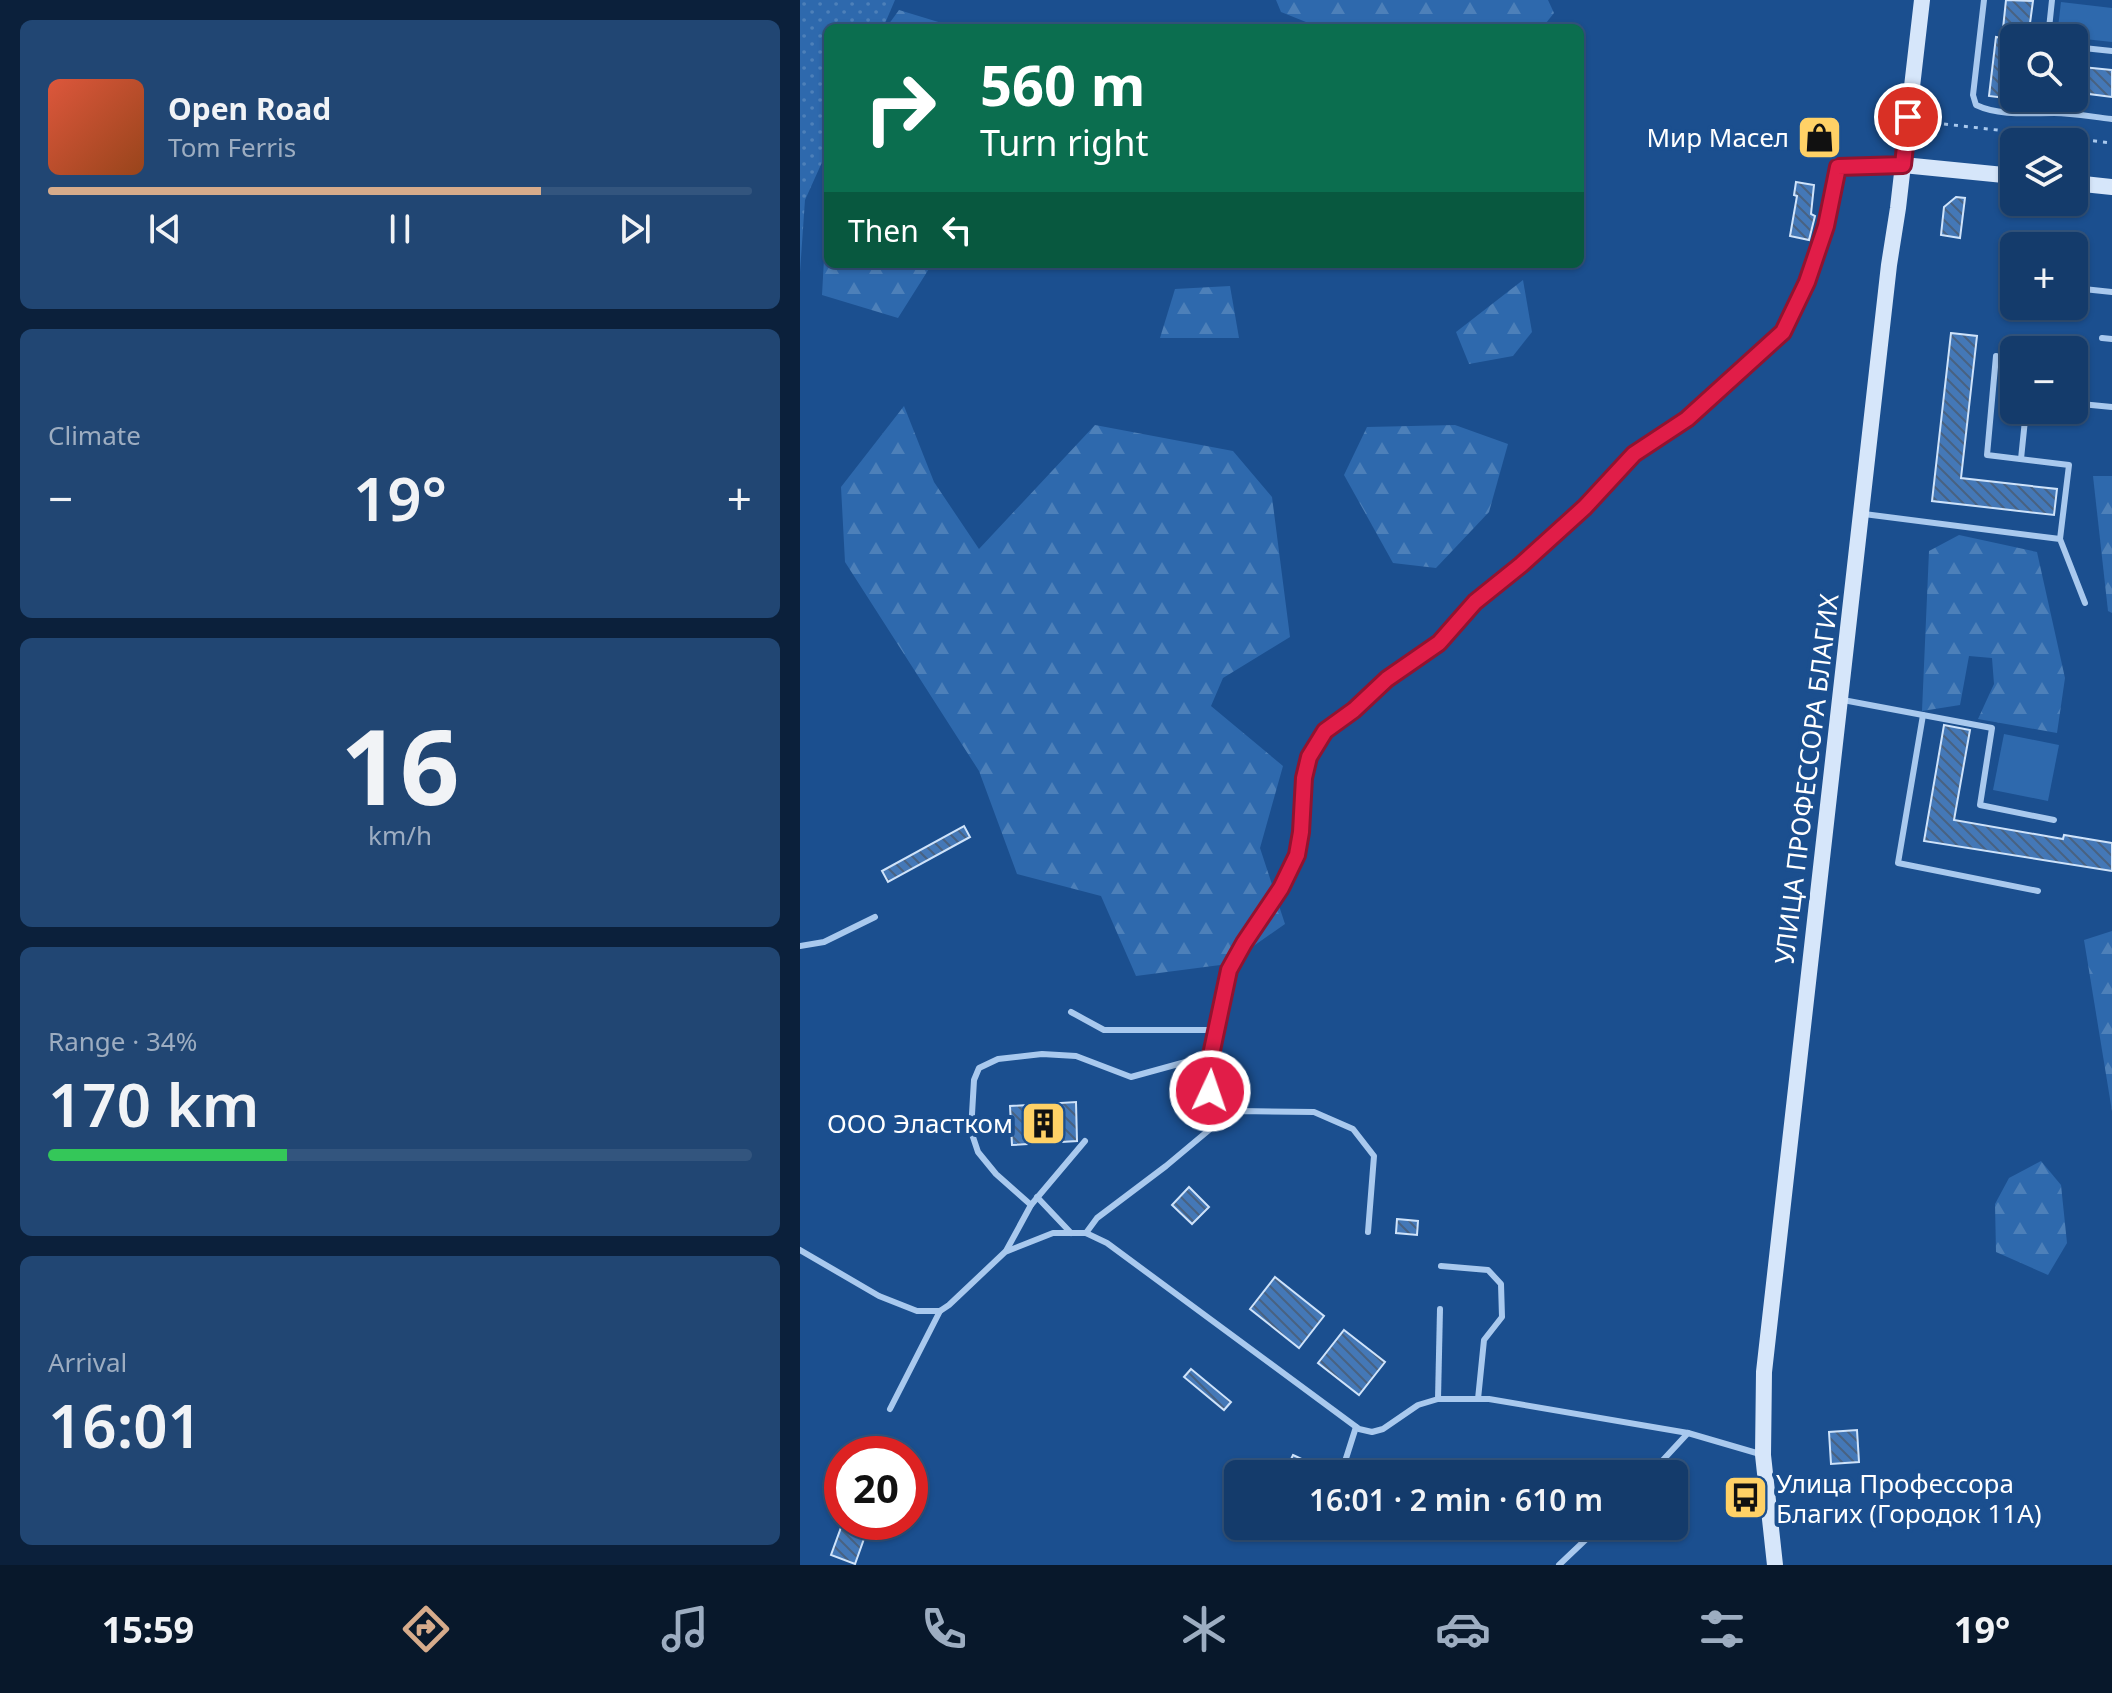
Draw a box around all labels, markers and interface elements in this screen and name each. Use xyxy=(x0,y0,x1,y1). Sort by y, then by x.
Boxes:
map controls xyxy=(2000,24,2088,424)
button: search xyxy=(2000,24,2088,112)
text: 560 m xyxy=(980,46,1145,122)
icon: right xyxy=(848,56,952,160)
pin xyxy=(1874,83,1942,151)
text: Open Road xyxy=(168,88,331,129)
icon: arrive xyxy=(1886,95,1930,139)
shop icon: Мир Масел xyxy=(1796,113,1844,161)
text: Turn right xyxy=(980,118,1148,167)
place label: Мир Масел xyxy=(1647,119,1789,155)
button: layers xyxy=(2000,128,2088,216)
text: Tom Ferris xyxy=(168,129,296,165)
icon: previous xyxy=(143,207,187,251)
icon: pause xyxy=(378,207,422,251)
icon: next xyxy=(613,207,657,251)
icon: left xyxy=(935,208,979,252)
text: Then xyxy=(848,210,919,251)
button: + xyxy=(2000,232,2088,320)
button: − xyxy=(2000,336,2088,424)
text: Climate xyxy=(48,417,141,453)
text: 19° xyxy=(353,457,447,539)
text: − xyxy=(48,468,73,528)
text: + xyxy=(727,468,752,528)
street label: УЛИЦА ПРОФЕССОРА БЛАГИХ xyxy=(1765,591,1847,966)
text: 16 xyxy=(341,694,459,835)
text: km/h xyxy=(368,817,432,853)
text: Range · 34% xyxy=(48,1023,197,1059)
position arrow xyxy=(1168,1049,1252,1133)
text: 170 km xyxy=(48,1063,259,1145)
building icon: ООО Эластком xyxy=(1020,1099,1068,1147)
place label: ООО Эластком xyxy=(827,1105,1013,1141)
text: Arrival xyxy=(48,1344,127,1380)
text: 16:01 xyxy=(48,1384,202,1466)
speed limit sign: 20 xyxy=(824,1436,928,1540)
place label: Улица Профессора Благих (Городок 11А) xyxy=(1776,1465,2042,1531)
bus stop icon: Улица Профессора Благих (Городок 11А) xyxy=(1721,1474,1769,1522)
text: 16:01 · 2 min · 610 m xyxy=(1309,1479,1603,1520)
icon: directions xyxy=(398,1601,454,1657)
icon: music xyxy=(657,1601,713,1657)
icon: phone xyxy=(916,1601,972,1657)
icon: climate xyxy=(1176,1601,1232,1657)
icon: car xyxy=(1435,1601,1491,1657)
icon: filters xyxy=(1694,1601,1750,1657)
text: 15:59 xyxy=(102,1605,194,1654)
text: 19° xyxy=(1954,1605,2010,1654)

